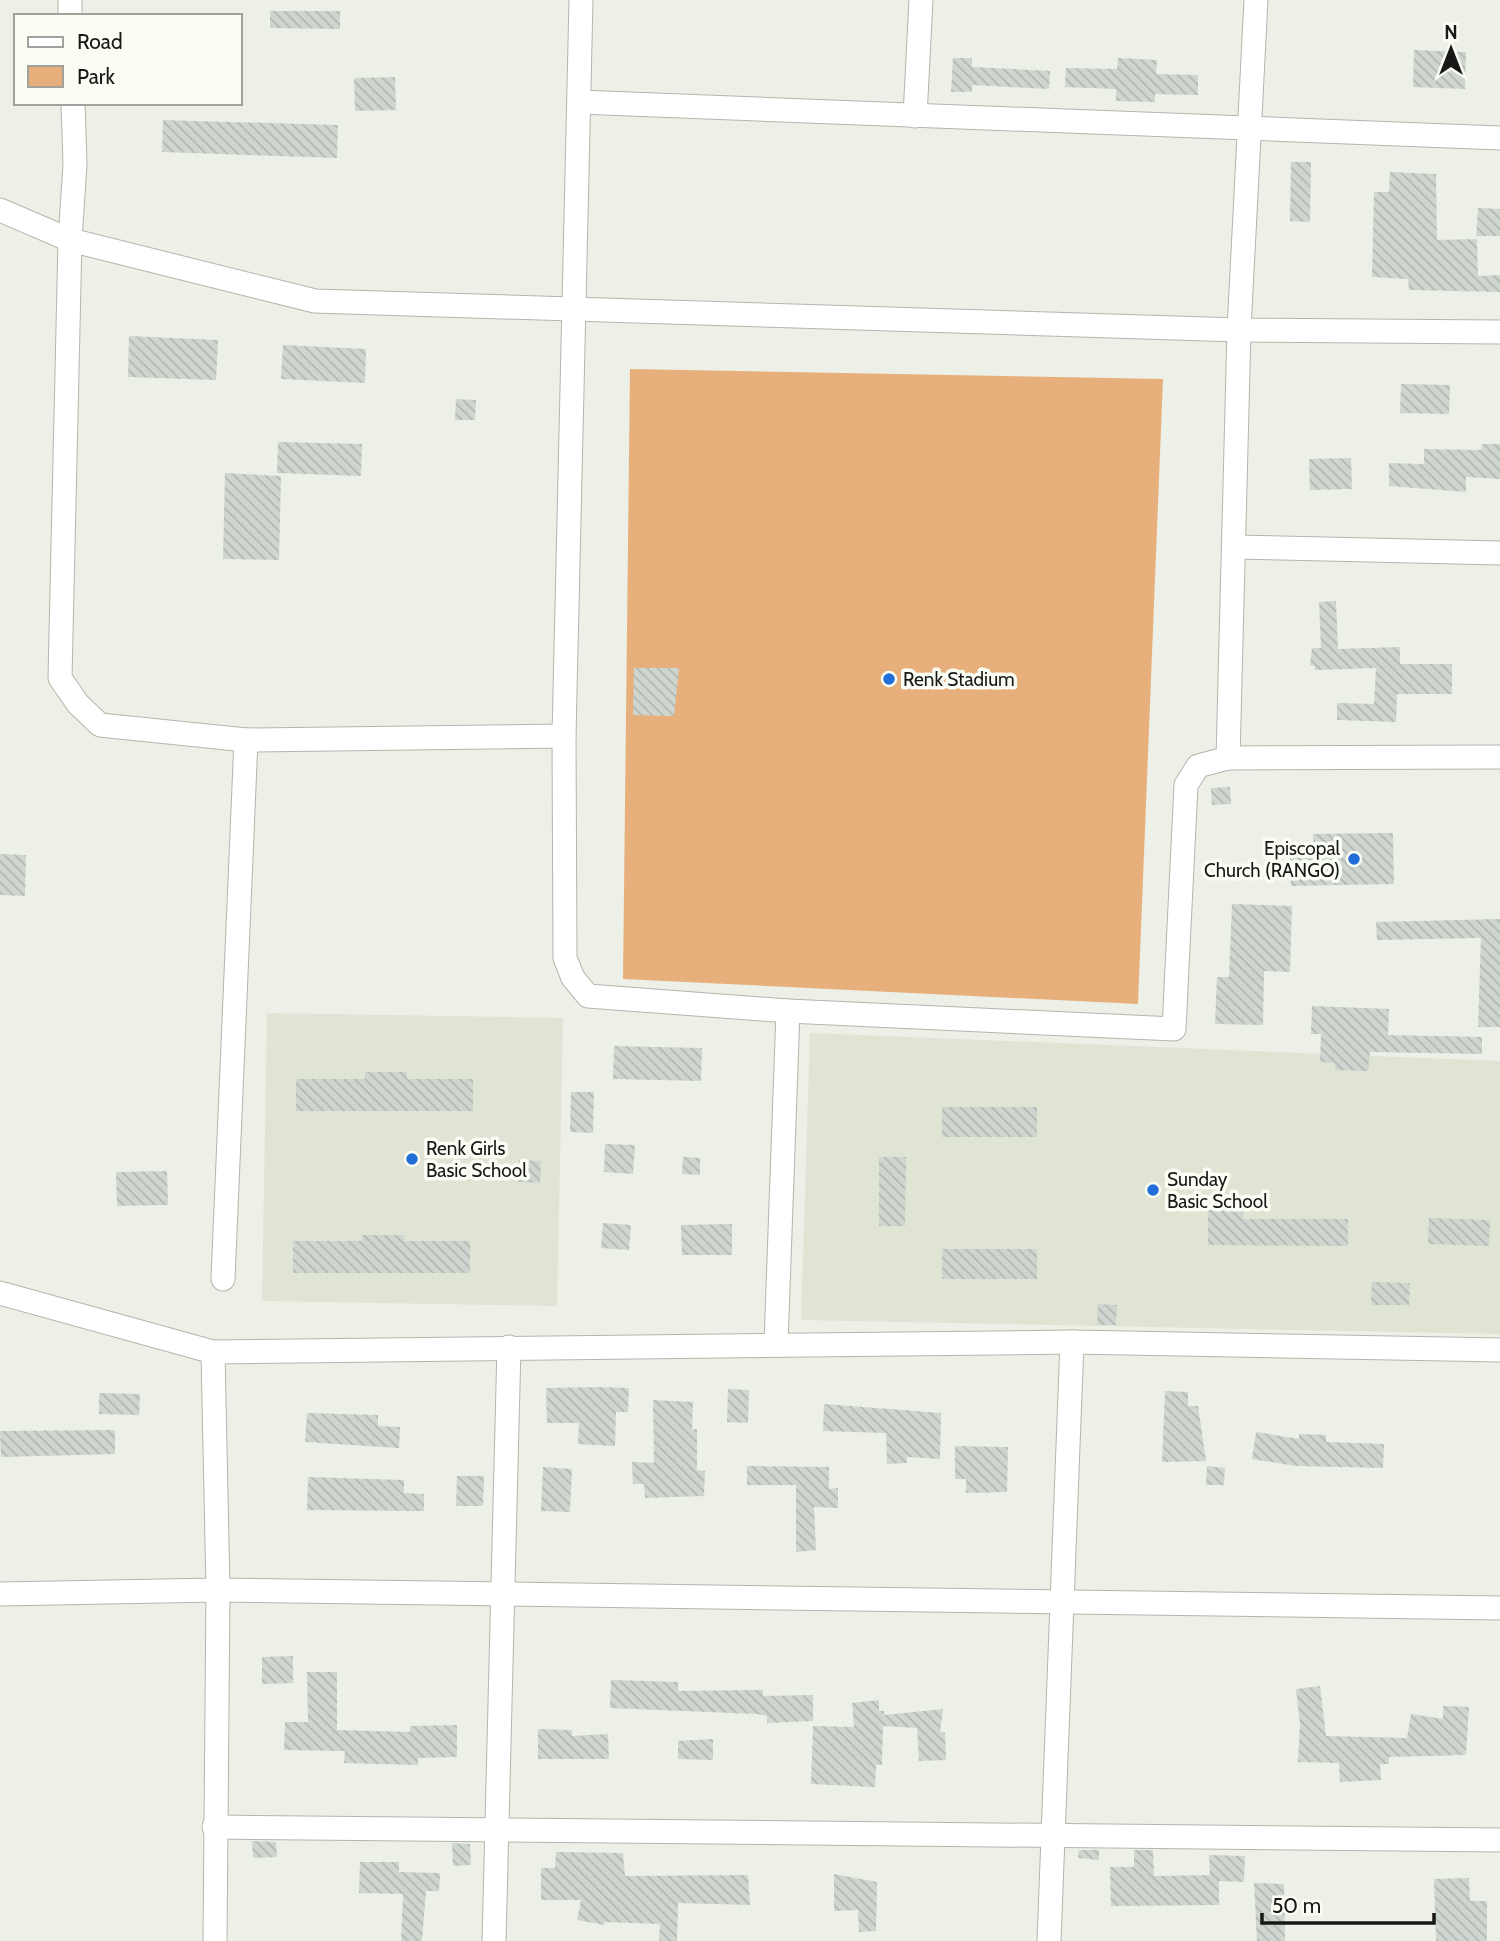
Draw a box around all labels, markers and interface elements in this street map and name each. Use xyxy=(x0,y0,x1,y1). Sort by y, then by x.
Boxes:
legend xyxy=(14,14,242,105)
north arrow xyxy=(1416,14,1486,84)
text: N xyxy=(1444,21,1458,44)
text: Road xyxy=(77,29,123,54)
text: Park xyxy=(77,64,115,89)
place label: Renk Stadium xyxy=(903,668,1015,691)
marker: Renk Stadium xyxy=(881,671,897,687)
place label: Episcopal Church (RANGO) xyxy=(1204,837,1341,882)
marker: Episcopal Church (RANGO) xyxy=(1346,851,1362,867)
place label: Renk Girls Basic School xyxy=(426,1137,527,1182)
marker: Renk Girls Basic School xyxy=(404,1151,420,1167)
place label: Sunday Basic School xyxy=(1167,1168,1268,1213)
marker: Sunday Basic School xyxy=(1145,1182,1161,1198)
scale bar xyxy=(1262,1882,1434,1926)
text: 50 m xyxy=(1272,1893,1321,1918)

